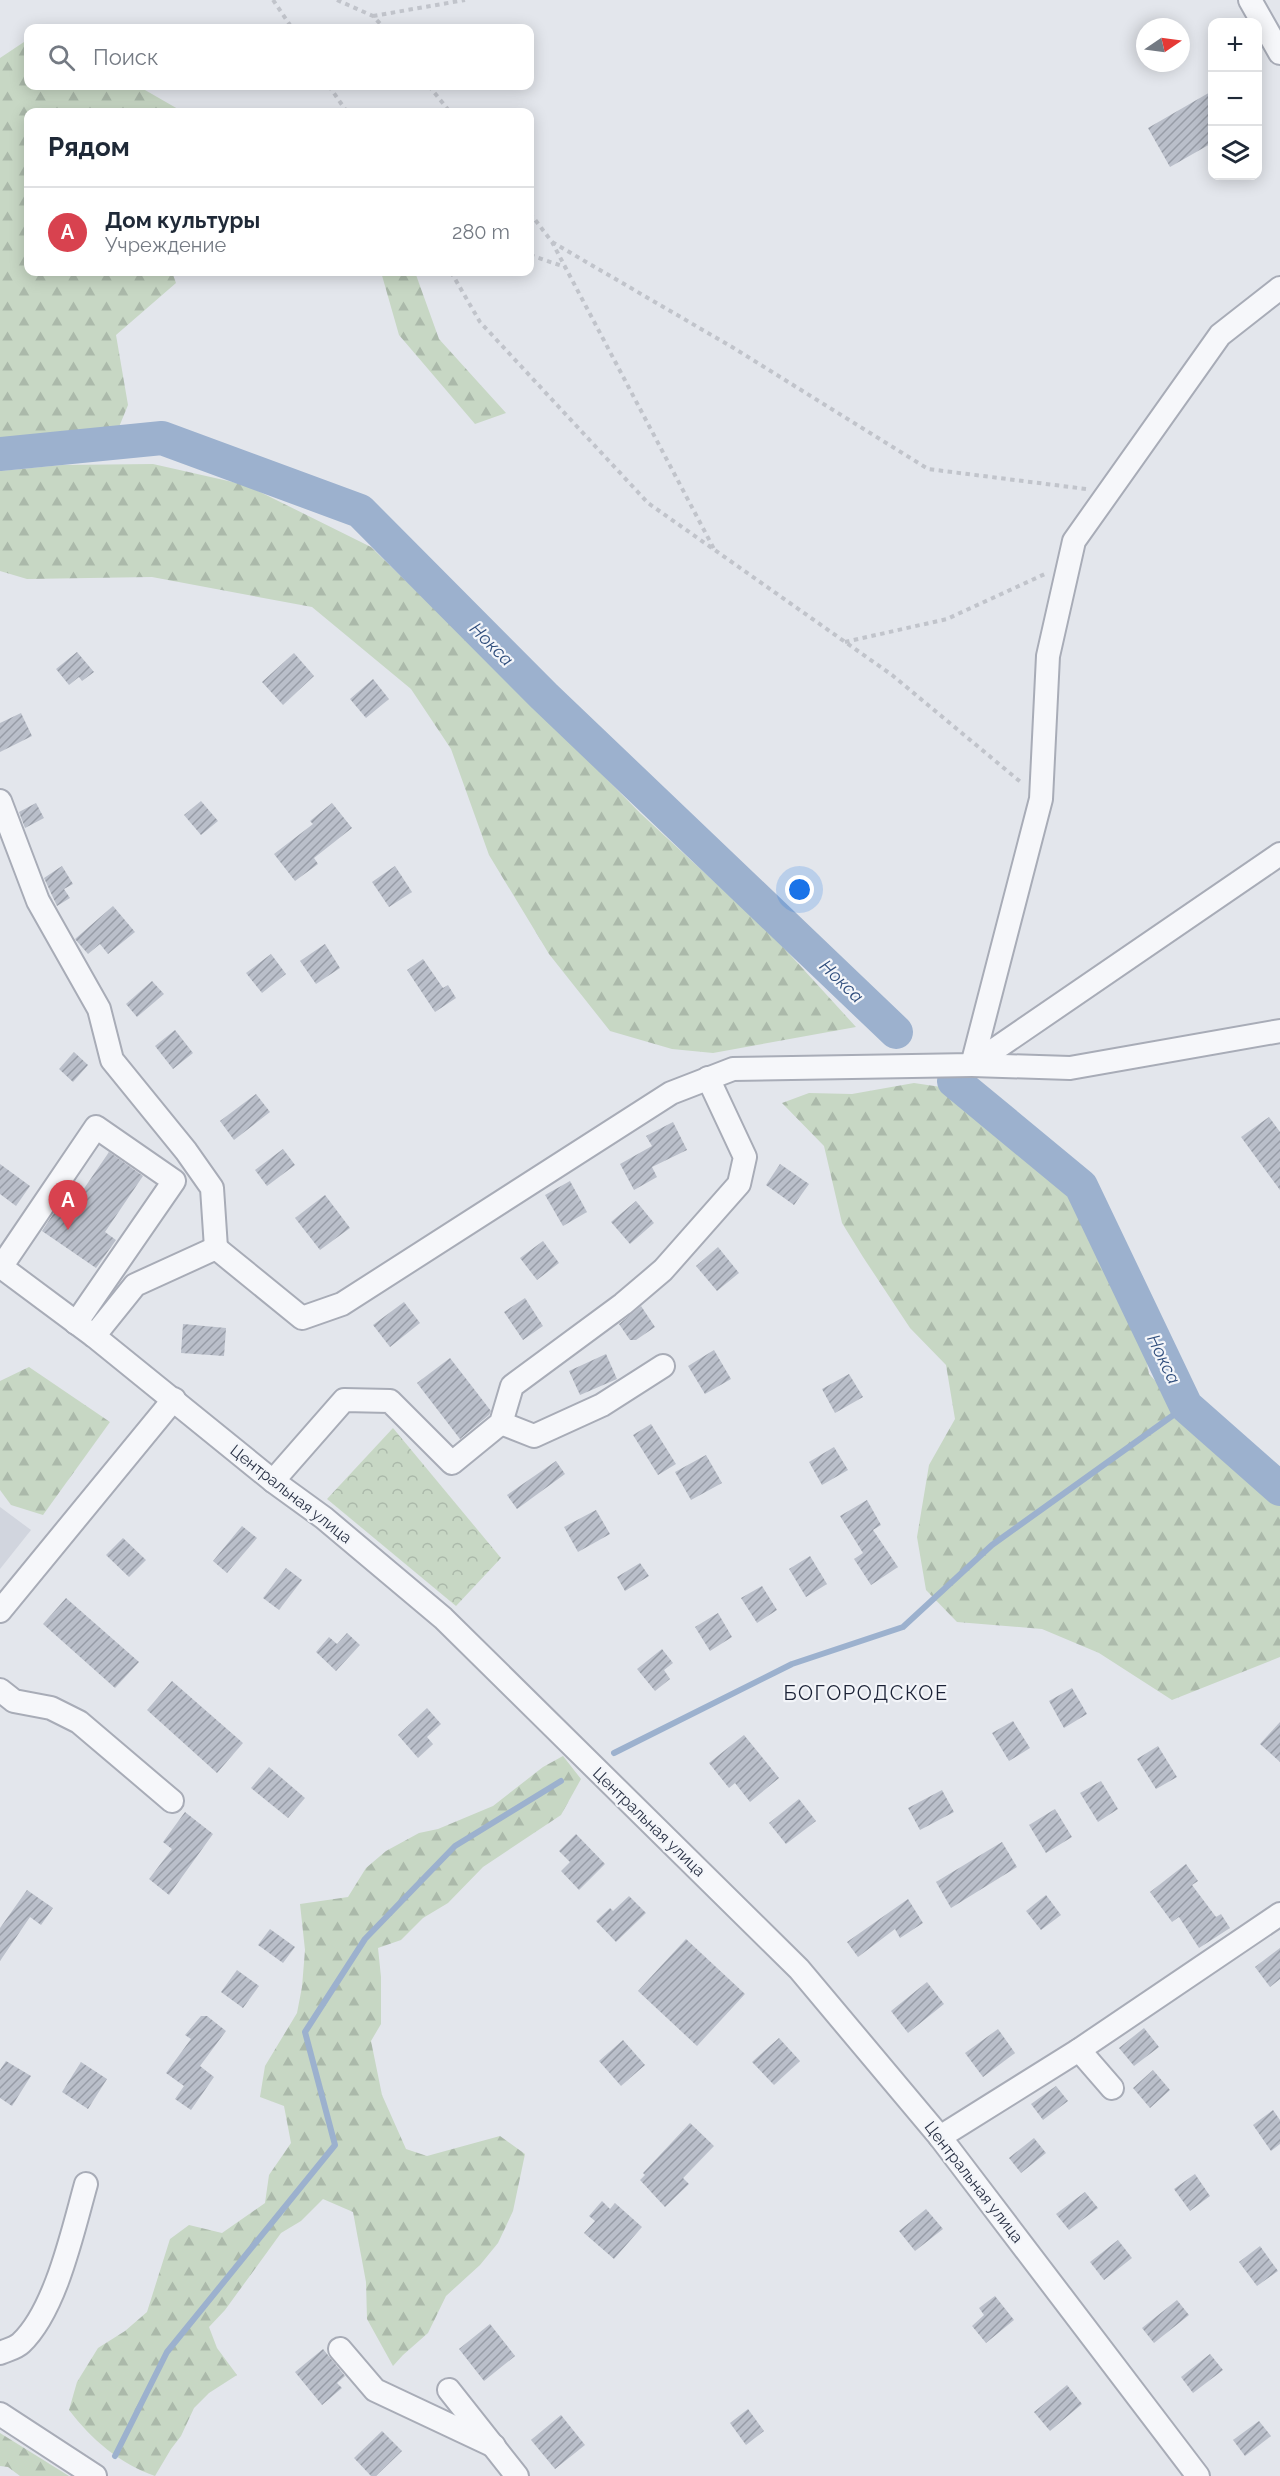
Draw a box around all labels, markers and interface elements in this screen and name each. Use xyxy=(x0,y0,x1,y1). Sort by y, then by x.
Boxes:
north arrow xyxy=(1136,18,1190,72)
map controls xyxy=(1208,18,1262,180)
button: + xyxy=(1208,18,1262,72)
search box xyxy=(24,24,534,90)
icon: search xyxy=(45,41,78,74)
text: Поиск xyxy=(93,44,158,70)
button: − xyxy=(1208,72,1262,126)
button: layers xyxy=(1208,126,1262,180)
text: Рядом xyxy=(48,132,130,162)
text: Дом культуры xyxy=(105,207,260,233)
text: A xyxy=(61,220,74,244)
text: 280 m xyxy=(452,220,510,244)
text: Учреждение xyxy=(105,233,226,257)
water label: Нокса xyxy=(466,618,518,670)
your location xyxy=(785,875,814,904)
water label: Нокса xyxy=(816,955,868,1007)
pin: A xyxy=(48,1180,88,1230)
water label: Нокса xyxy=(1143,1331,1185,1387)
street label: Центральная улица xyxy=(227,1441,355,1547)
district label: БОГОРОДСКОЕ xyxy=(783,1681,949,1705)
street label: Центральная улица xyxy=(589,1763,709,1881)
street label: Центральная улица xyxy=(921,2118,1027,2246)

